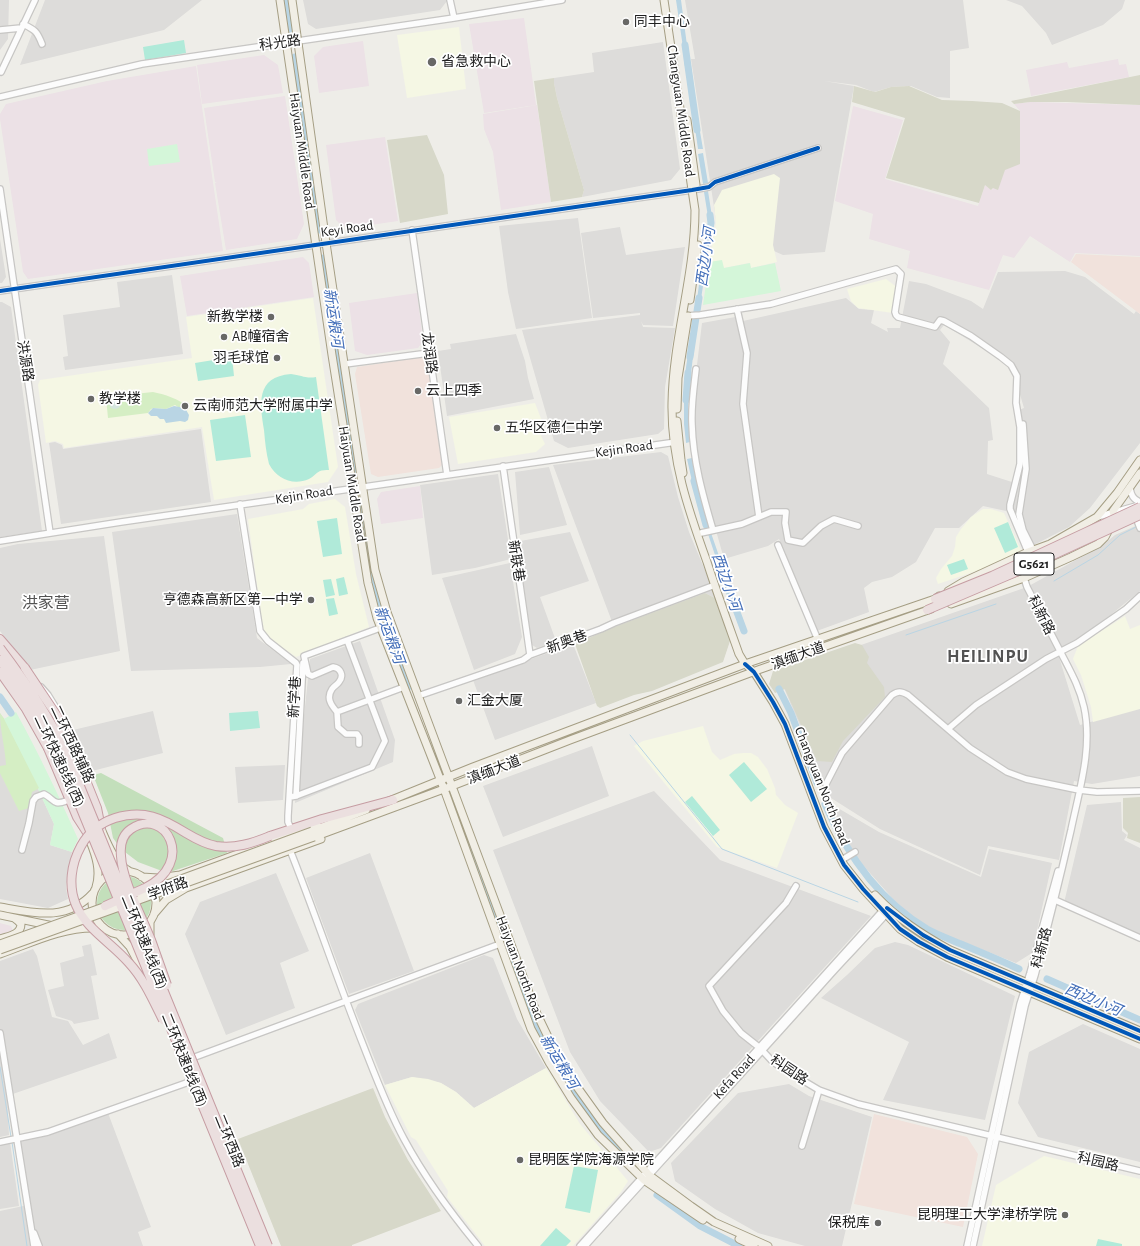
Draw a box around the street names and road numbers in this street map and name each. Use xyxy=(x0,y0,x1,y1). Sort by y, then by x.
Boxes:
street label: 科光路 xyxy=(258,32,302,54)
street label: Changyuan Middle Road xyxy=(663,44,699,178)
street label: Haiyuan Middle Road xyxy=(286,92,318,210)
street label: Keyi Road xyxy=(319,217,375,241)
street label: 龙润路 xyxy=(418,331,440,375)
street label: 洪源路 xyxy=(13,339,37,383)
street label: Haiyuan Middle Road xyxy=(335,425,369,543)
street label: Kejin Road xyxy=(594,437,654,461)
street label: Kejin Road xyxy=(274,482,334,508)
street label: 新联巷 xyxy=(504,539,528,583)
road number: G5621 xyxy=(1014,553,1054,575)
street label: 科新路 xyxy=(1024,592,1058,638)
street label: 新奥巷 xyxy=(544,627,590,657)
street label: 滇缅大道 xyxy=(769,639,827,673)
street label: 新学巷 xyxy=(286,676,304,718)
street label: 二环西路辅路 xyxy=(47,702,97,786)
street label: 二环快速B线(西) xyxy=(30,712,88,810)
street label: Changyuan North Road xyxy=(791,724,853,848)
street label: 滇缅大道 xyxy=(465,752,523,788)
street label: 学府路 xyxy=(145,874,191,904)
street label: 二环快速A线(西) xyxy=(117,892,171,992)
street label: Haiyuan North Road xyxy=(492,913,548,1023)
street label: 科新路 xyxy=(1028,926,1056,970)
street label: 二环快速B线(西) xyxy=(158,1011,210,1109)
street label: Kefa Road xyxy=(710,1051,758,1103)
street label: 科园路 xyxy=(767,1051,811,1089)
street label: 二环西路 xyxy=(211,1112,247,1170)
street label: 科园路 xyxy=(1076,1149,1120,1175)

